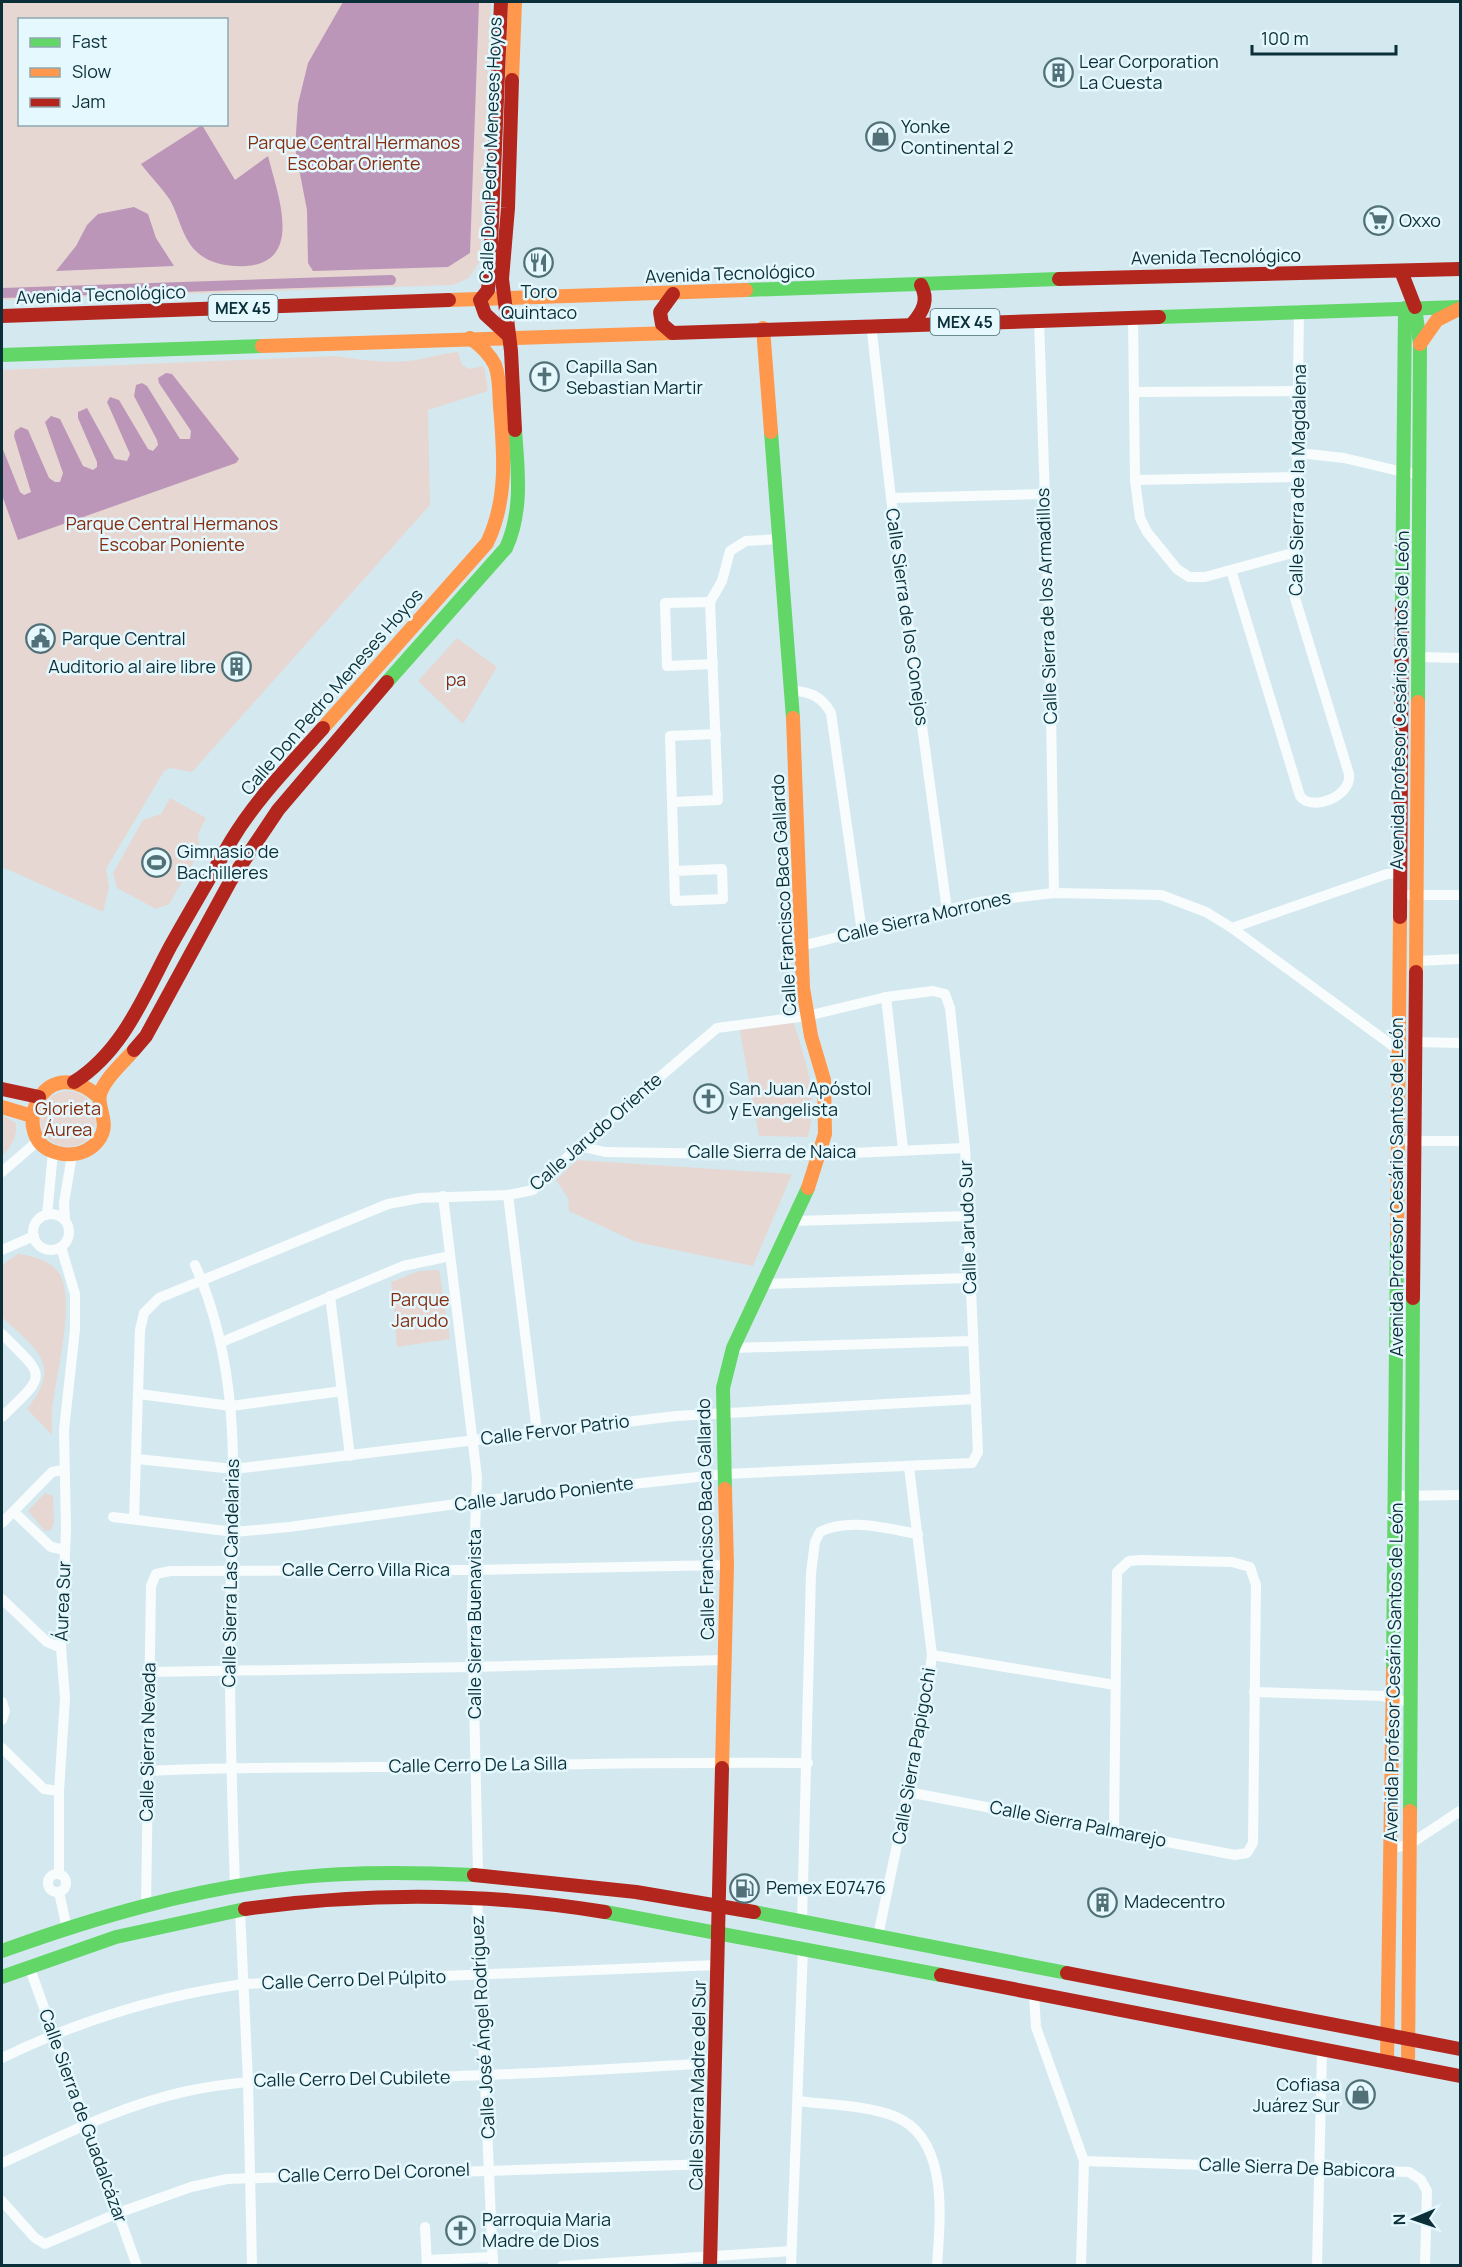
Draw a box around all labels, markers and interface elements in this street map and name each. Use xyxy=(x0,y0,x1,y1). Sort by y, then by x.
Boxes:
street label: Calle Don Pedro Meneses Hoyos xyxy=(473,16,507,283)
legend xyxy=(18,18,228,126)
scale bar xyxy=(1252,18,1396,56)
text: 100 m xyxy=(1261,26,1309,50)
text: Fast xyxy=(72,29,107,53)
place label: Lear Corporation La Cuesta xyxy=(1079,49,1219,94)
building icon: Lear Corporation La Cuesta xyxy=(1042,56,1074,88)
text: Slow xyxy=(72,59,112,83)
text: Jam xyxy=(72,89,106,113)
place label: Yonke Continental 2 xyxy=(901,114,1013,159)
shop icon: Yonke Continental 2 xyxy=(864,121,896,153)
park label: Parque Central Hermanos Escobar Oriente xyxy=(248,130,460,175)
supermarket icon: Oxxo xyxy=(1362,205,1394,237)
place label: Oxxo xyxy=(1399,208,1441,232)
street label: Avenida Tecnológico xyxy=(1131,243,1301,269)
restaurant icon: Toro Quintaco xyxy=(523,247,555,279)
street label: Avenida Tecnológico xyxy=(645,258,815,288)
street label: Avenida Tecnológico xyxy=(16,279,186,309)
place label: Toro Quintaco xyxy=(501,279,577,324)
road number: MEX 45 xyxy=(208,295,278,321)
road number: MEX 45 xyxy=(930,309,1000,335)
place label: Capilla San Sebastian Martir xyxy=(566,354,703,399)
church icon: Capilla San Sebastian Martir xyxy=(529,361,561,393)
street label: Calle Sierra de la Magdalena xyxy=(1283,364,1311,596)
street label: Calle Sierra de los Armadillos xyxy=(1030,487,1062,725)
street label: Calle Sierra de los Conejos xyxy=(881,507,935,727)
park label: Parque Central Hermanos Escobar Poniente xyxy=(66,511,278,556)
street label: Avenida Profesor Cesário Santos de León xyxy=(1384,530,1414,870)
street label: Calle Don Pedro Meneses Hoyos xyxy=(235,583,428,800)
public building icon: Parque Central xyxy=(25,623,57,655)
place label: Parque Central xyxy=(62,626,186,650)
building icon: Auditorio al aire libre xyxy=(221,651,253,683)
place label: Auditorio al aire libre xyxy=(48,654,216,678)
park label: pa xyxy=(446,667,466,691)
street label: Calle Francisco Baca Gallardo xyxy=(765,774,801,1016)
place label: Gimnasio de Bachilleres xyxy=(177,839,279,884)
sports icon: Gimnasio de Bachilleres xyxy=(140,846,172,878)
street label: Calle Sierra Morrones xyxy=(835,884,1013,948)
street label: Avenida Profesor Cesário Santos de León xyxy=(1384,1017,1408,1357)
street label: Calle Jarudo Oriente xyxy=(524,1067,667,1195)
place label: San Juan Apóstol y Evangelista xyxy=(729,1076,871,1121)
church icon: San Juan Apóstol y Evangelista xyxy=(692,1083,724,1115)
park label: Glorieta Áurea xyxy=(35,1096,101,1141)
street label: Calle Sierra de Naica xyxy=(688,1139,856,1163)
street label: Calle Jarudo Sur xyxy=(953,1159,981,1294)
park label: Parque Jarudo xyxy=(391,1287,449,1332)
street label: Calle Francisco Baca Gallardo xyxy=(691,1398,719,1640)
street label: Calle Fervor Patrio xyxy=(479,1408,631,1450)
street label: Calle Sierra Las Candelarias xyxy=(216,1458,244,1688)
street label: Calle Jarudo Poniente xyxy=(453,1470,635,1516)
street label: Avenida Profesor Cesário Santos de León xyxy=(1378,1502,1408,1842)
street label: Calle Sierra Buenavista xyxy=(462,1529,486,1719)
street label: Calle Cerro Villa Rica xyxy=(282,1557,450,1581)
street label: Áurea Sur xyxy=(49,1560,75,1642)
street label: Calle Sierra Nevada xyxy=(134,1662,160,1822)
street label: Calle Sierra Papigochi xyxy=(886,1666,940,1846)
street label: Calle Cerro De La Silla xyxy=(389,1750,567,1778)
street label: Calle Sierra Palmarejo xyxy=(988,1794,1169,1852)
fuel station icon: Pemex E07476 xyxy=(729,1872,761,1904)
place label: Pemex E07476 xyxy=(766,1875,886,1899)
building icon: Madecentro xyxy=(1087,1886,1119,1918)
place label: Madecentro xyxy=(1124,1889,1225,1913)
street label: Calle José Ángel Rodríguez xyxy=(464,1915,500,2139)
street label: Calle Cerro Del Púlpito xyxy=(261,1964,447,1994)
street label: Calle Sierra Madre del Sur xyxy=(683,1979,711,2191)
street label: Calle Sierra de Guadalcázar xyxy=(34,2005,134,2226)
street label: Calle Cerro Del Cubilete xyxy=(253,2064,451,2092)
place label: Cofiasa Juárez Sur xyxy=(1253,2072,1341,2117)
shop icon: Cofiasa Juárez Sur xyxy=(1345,2079,1377,2111)
street label: Calle Sierra De Babicora xyxy=(1199,2152,1395,2182)
street label: Calle Cerro Del Coronel xyxy=(278,2157,470,2187)
north arrow xyxy=(1384,2189,1444,2249)
place label: Parroquia Maria Madre de Dios xyxy=(482,2207,611,2252)
text: N xyxy=(1388,2213,1410,2226)
church icon: Parroquia Maria Madre de Dios xyxy=(445,2214,477,2246)

